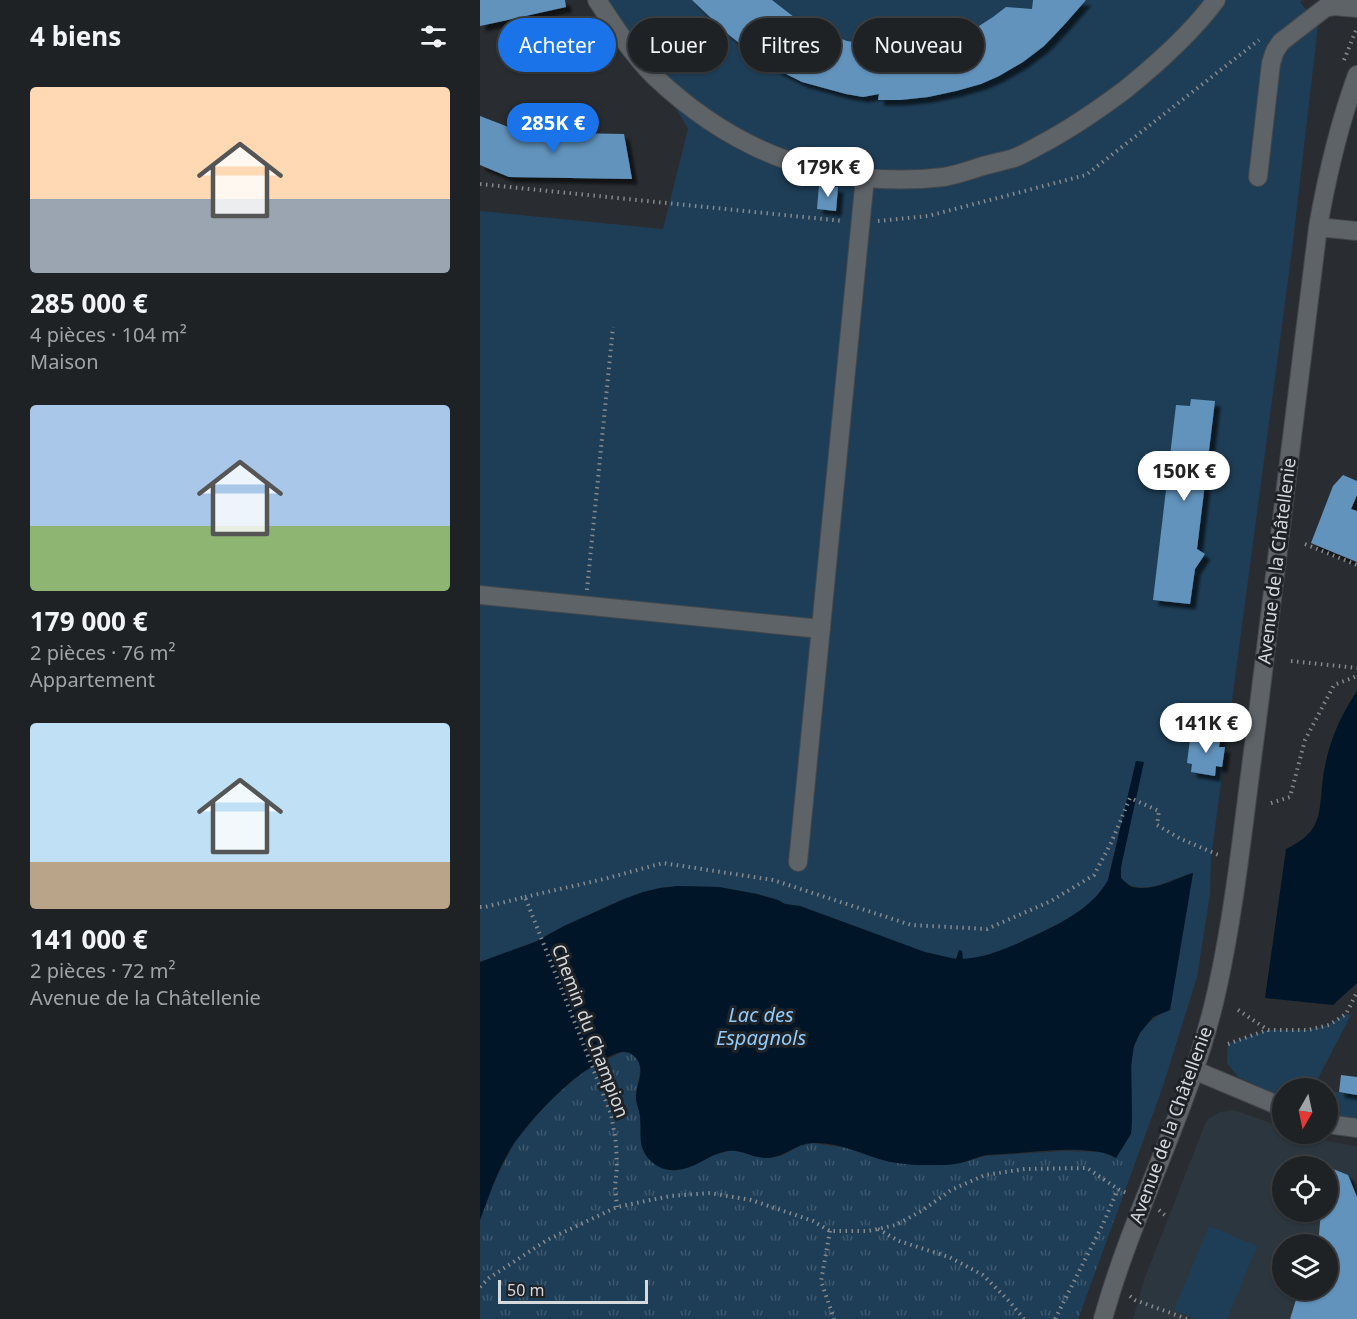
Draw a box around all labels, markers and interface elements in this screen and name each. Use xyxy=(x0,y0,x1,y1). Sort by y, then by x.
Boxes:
text: 4 biens xyxy=(30,18,121,54)
chip: Acheter xyxy=(498,18,616,72)
chip: Louer xyxy=(628,18,728,72)
chip: Filtres xyxy=(740,18,841,72)
chip: Nouveau xyxy=(853,18,984,72)
icon: filters xyxy=(417,20,450,53)
pin: 285K € xyxy=(504,103,602,154)
text: 285K € xyxy=(521,109,585,136)
icon: home xyxy=(186,126,294,234)
pin: 179K € xyxy=(779,147,877,198)
text: 179K € xyxy=(796,153,860,180)
text: 285 000 € xyxy=(30,285,148,321)
text: 4 pièces · 104 m² xyxy=(30,321,187,348)
text: Maison xyxy=(30,348,99,375)
icon: home xyxy=(186,444,294,552)
pin: 150K € xyxy=(1135,451,1233,502)
street label: Avenue de la Châtellenie xyxy=(1251,456,1301,665)
text: 150K € xyxy=(1152,457,1216,484)
text: 179 000 € xyxy=(30,603,148,639)
text: 2 pièces · 76 m² xyxy=(30,639,175,666)
text: Appartement xyxy=(30,666,155,693)
pin: 141K € xyxy=(1157,703,1255,754)
text: 141K € xyxy=(1174,709,1238,736)
icon: home xyxy=(186,762,294,870)
text: 141 000 € xyxy=(30,921,148,957)
street label: Chemin du Champion xyxy=(547,940,635,1121)
text: 2 pièces · 72 m² xyxy=(30,957,175,984)
text: Avenue de la Châtellenie xyxy=(30,984,261,1011)
water label: Lac des Espagnols xyxy=(716,1001,806,1051)
street label: Avenue de la Châtellenie xyxy=(1123,1023,1217,1226)
north arrow xyxy=(1272,1078,1338,1144)
map controls xyxy=(1272,1078,1338,1300)
button: locate xyxy=(1272,1156,1338,1222)
button: layers xyxy=(1272,1234,1338,1300)
scale bar xyxy=(498,1277,648,1304)
text: 50 m xyxy=(507,1279,544,1301)

